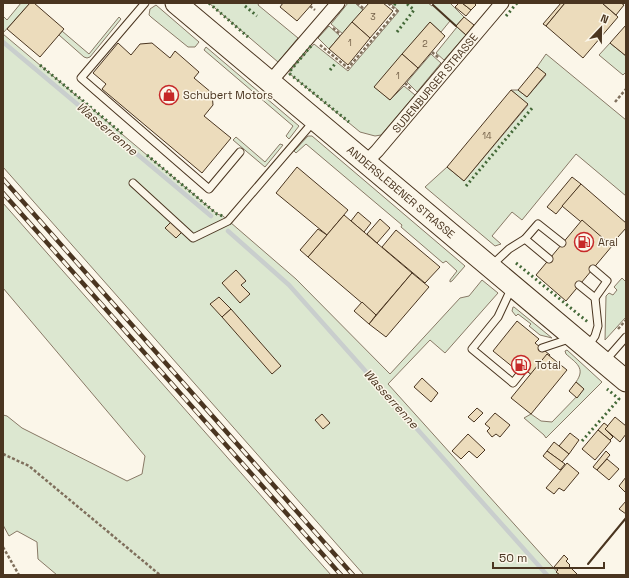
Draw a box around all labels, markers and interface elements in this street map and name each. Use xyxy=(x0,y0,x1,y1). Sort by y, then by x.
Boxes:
north arrow xyxy=(581,8,621,48)
house number: 3 xyxy=(370,11,376,23)
text: N xyxy=(599,11,611,27)
street label: SUDENBURGER STRASSE xyxy=(389,30,481,136)
house number: 1 xyxy=(348,37,352,49)
house number: 2 xyxy=(422,38,428,50)
house number: 1 xyxy=(396,70,400,82)
shop icon: Schubert Motors xyxy=(158,84,180,106)
place label: Schubert Motors xyxy=(183,88,273,102)
water label: Wasserrenne xyxy=(73,99,141,160)
house number: 14 xyxy=(482,130,492,142)
street label: ANDERSLEBENER STRASSE xyxy=(344,143,458,241)
fuel station icon: Aral xyxy=(573,231,595,253)
place label: Aral xyxy=(598,235,618,249)
fuel station icon: Total xyxy=(510,354,532,376)
place label: Total xyxy=(535,358,561,372)
water label: Wasserrenne xyxy=(360,366,423,433)
scale bar xyxy=(493,544,604,570)
text: 50 m xyxy=(499,550,527,566)

